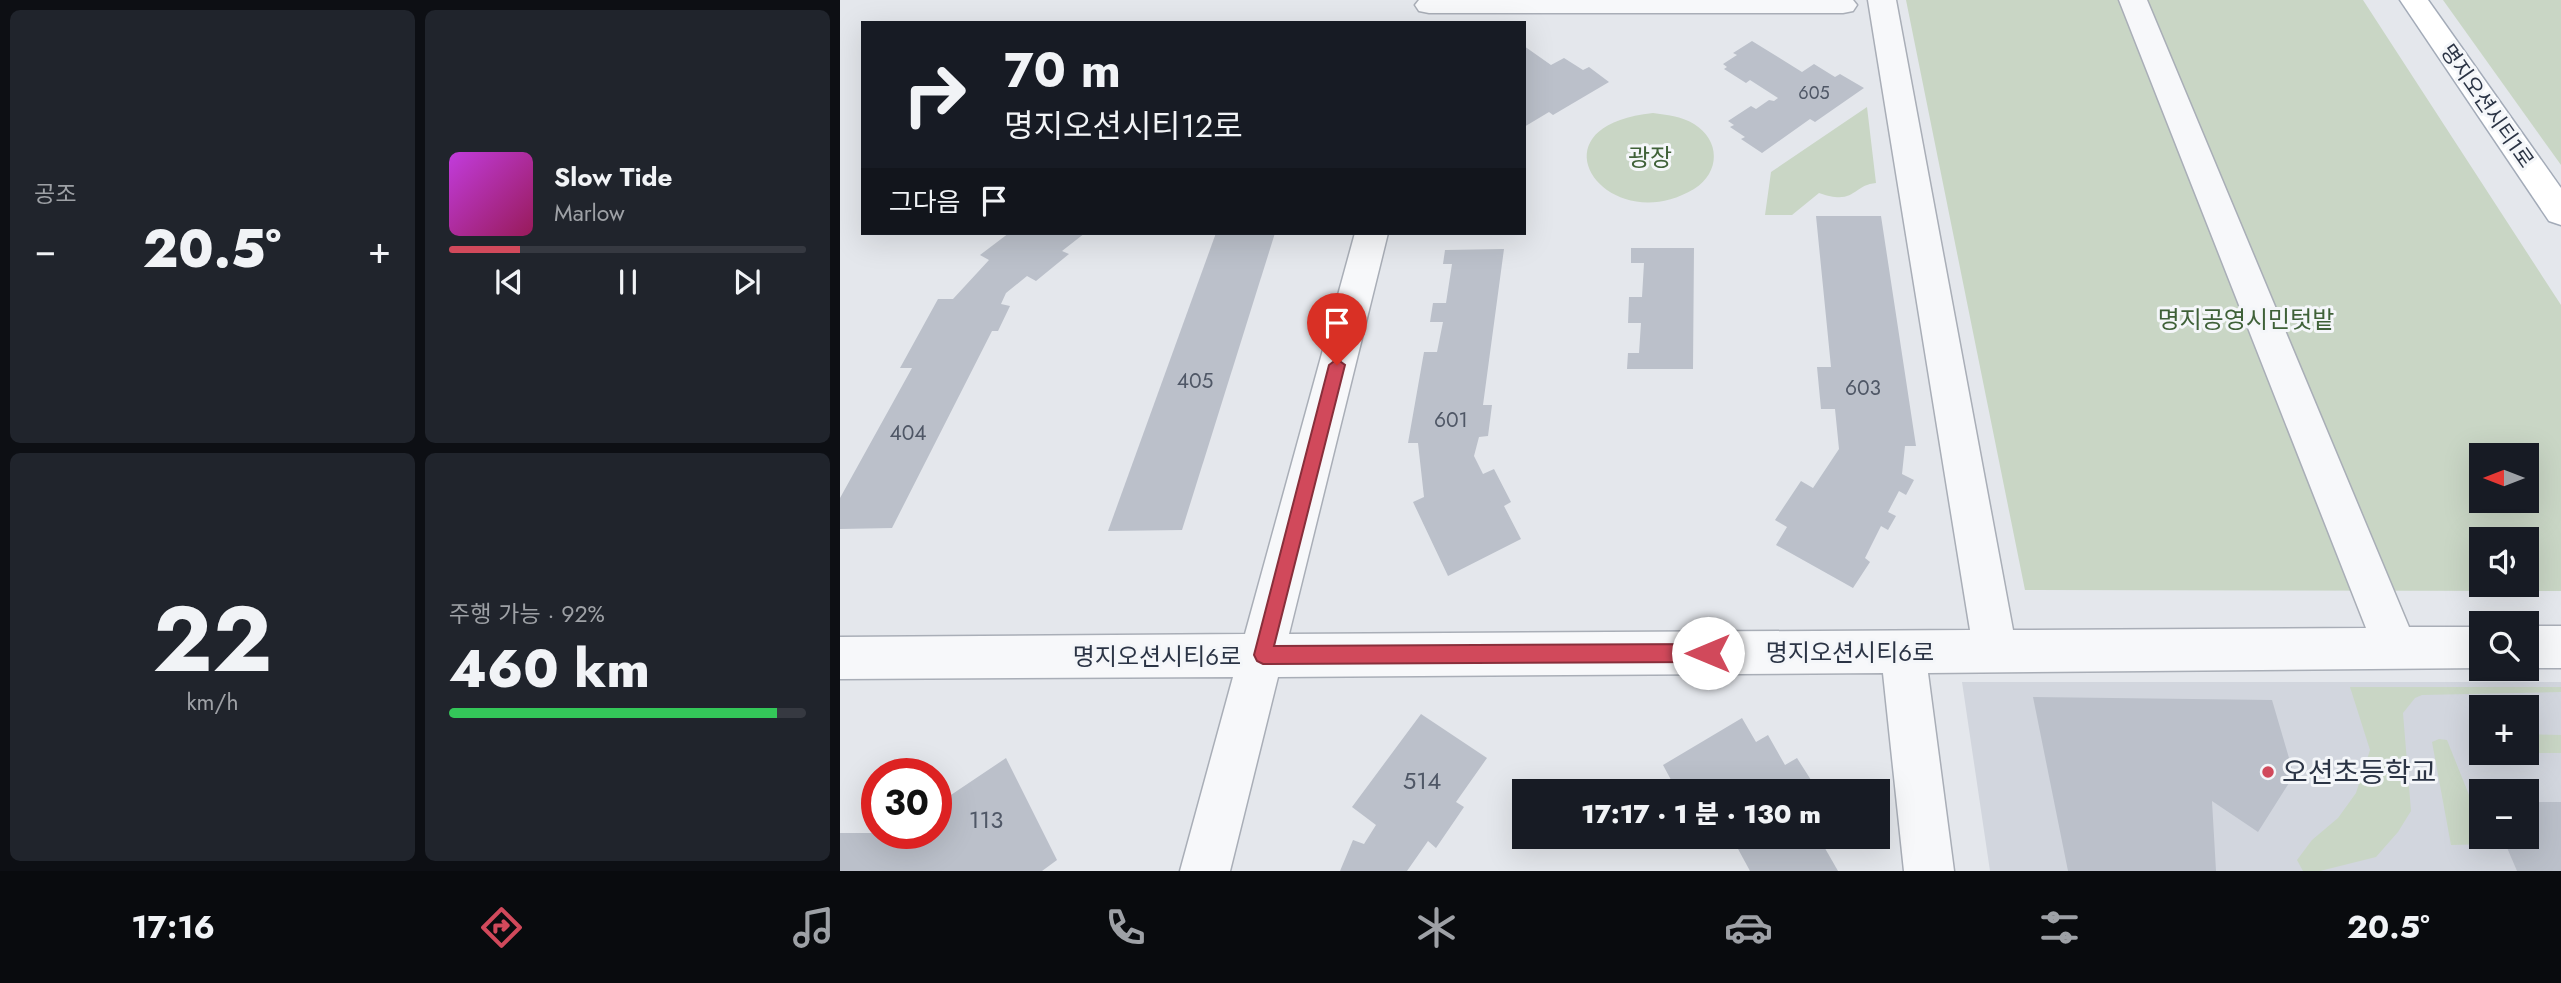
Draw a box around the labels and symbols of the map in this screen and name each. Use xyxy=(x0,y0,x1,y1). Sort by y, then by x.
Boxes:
street label: 명지오션시티1로 xyxy=(2433,38,2541,174)
house number: 605 xyxy=(1798,80,1830,106)
park label: 광장 xyxy=(1628,140,1672,175)
pin xyxy=(1307,293,1367,365)
park label: 명지공영시민텃밭 xyxy=(2158,302,2334,337)
house number: 405 xyxy=(1177,366,1213,396)
house number: 603 xyxy=(1845,373,1881,403)
house number: 601 xyxy=(1434,405,1468,435)
house number: 404 xyxy=(889,418,927,448)
north arrow xyxy=(2469,443,2539,513)
position arrow xyxy=(1671,616,1745,690)
street label: 명지오션시티6로 xyxy=(1766,635,1934,670)
street label: 명지오션시티6로 xyxy=(1073,639,1241,674)
place label: 오션초등학교 xyxy=(2282,752,2437,793)
speed limit sign: 30 xyxy=(861,758,952,849)
house number: 514 xyxy=(1403,763,1441,798)
marker: 오션초등학교 xyxy=(2260,764,2276,780)
house number: 113 xyxy=(969,802,1003,837)

